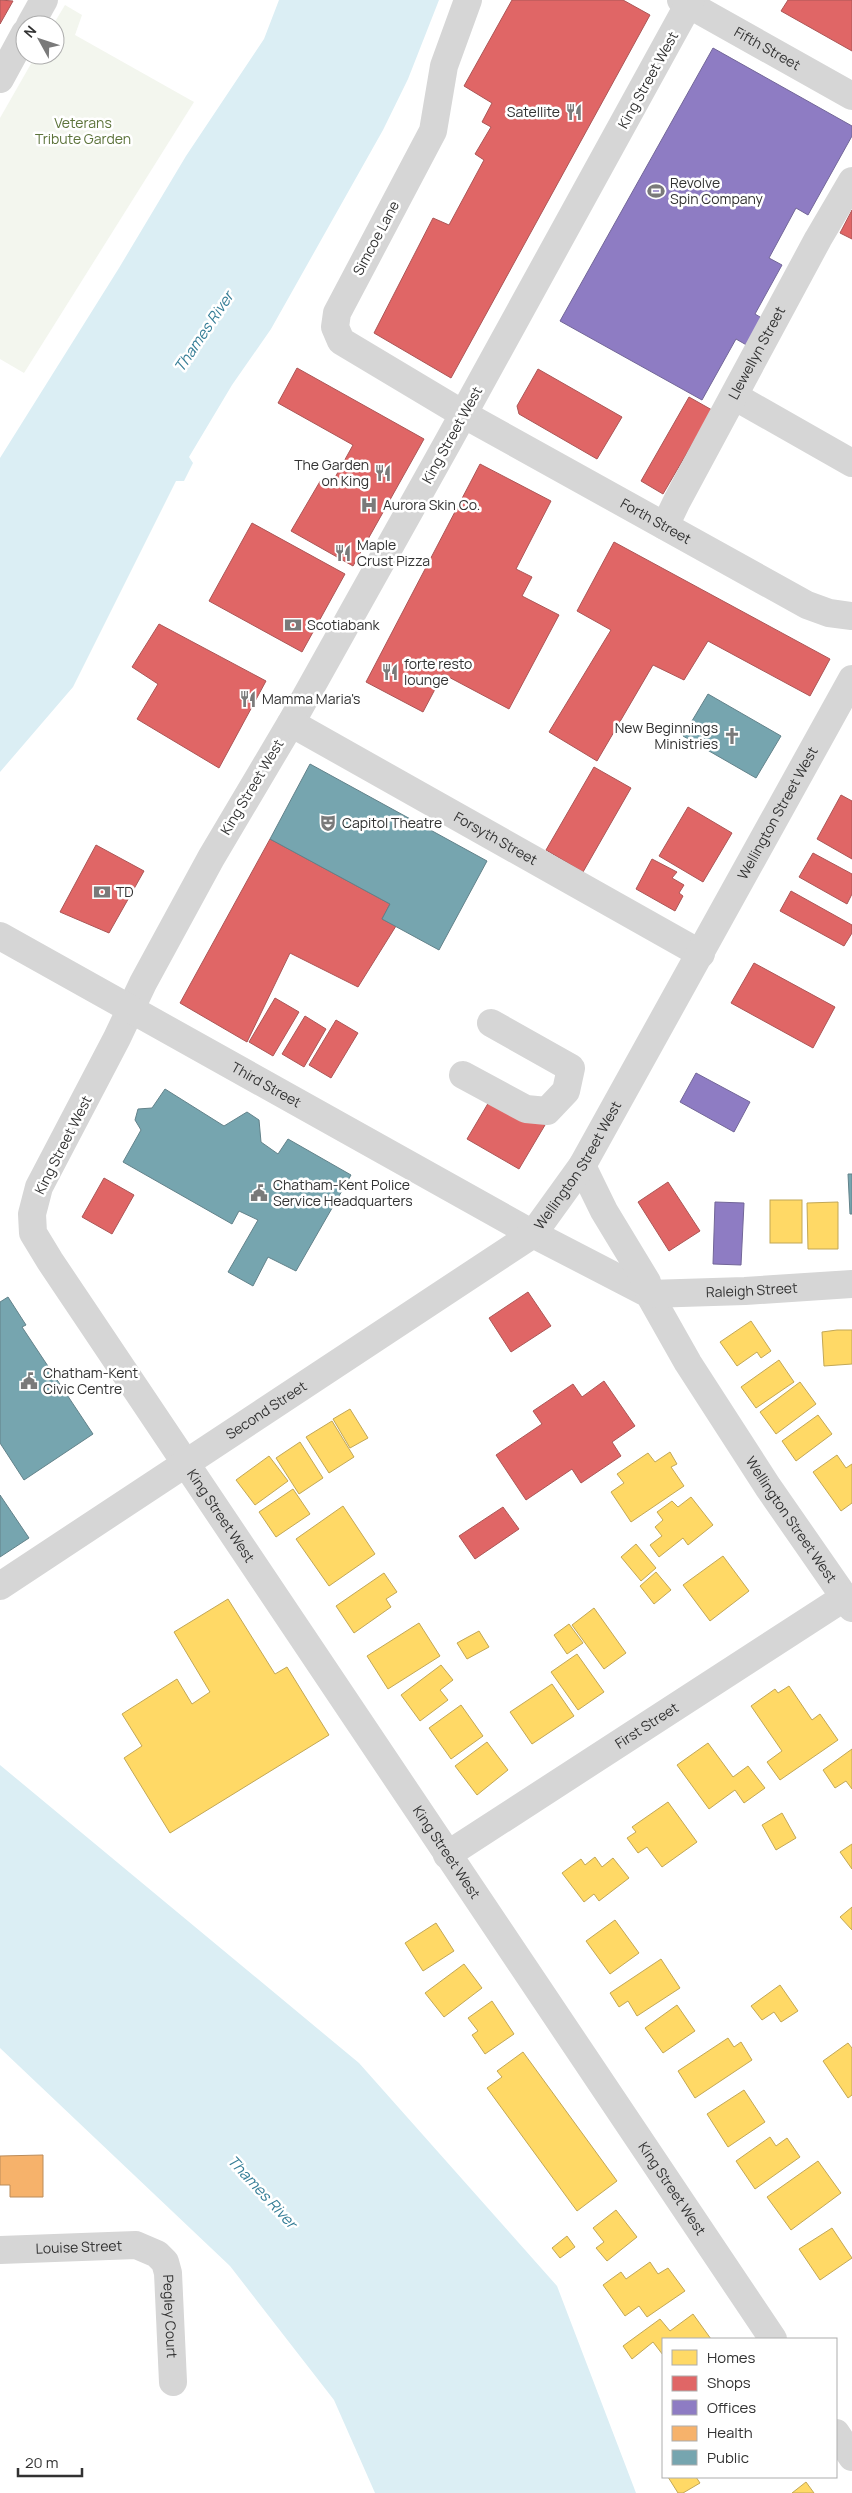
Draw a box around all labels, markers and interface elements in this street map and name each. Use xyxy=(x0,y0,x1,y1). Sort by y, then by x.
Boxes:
north arrow xyxy=(15,15,65,65)
text: N xyxy=(19,21,40,41)
street label: Fifth Street xyxy=(731,22,804,74)
street label: King Street West xyxy=(613,27,682,132)
place label: Satellite xyxy=(507,102,560,121)
restaurant icon: Satellite xyxy=(564,102,584,122)
park label: Veterans Tribute Garden xyxy=(35,113,131,148)
place label: Revolve Spin Company xyxy=(670,173,764,208)
sports icon: Revolve Spin Company xyxy=(646,181,666,201)
street label: Simcoe Lane xyxy=(348,197,403,278)
water label: Thames River xyxy=(169,285,240,376)
street label: Llewellyn Street xyxy=(723,302,789,403)
street label: King Street West xyxy=(417,382,486,487)
place label: The Garden on King xyxy=(294,455,369,490)
restaurant icon: The Garden on King xyxy=(373,463,393,483)
street label: Forth Street xyxy=(617,493,695,548)
hospital icon: Aurora Skin Co. xyxy=(359,495,379,515)
place label: Aurora Skin Co. xyxy=(383,495,480,514)
place label: Maple Crust Pizza xyxy=(357,535,430,570)
restaurant icon: Maple Crust Pizza xyxy=(333,543,353,563)
bank icon: Scotiabank xyxy=(283,615,303,635)
place label: Scotiabank xyxy=(307,615,380,634)
place label: forte resto lounge xyxy=(404,654,472,689)
restaurant icon: forte resto lounge xyxy=(380,662,400,682)
restaurant icon: Mamma Maria's xyxy=(238,689,258,709)
place label: Mamma Maria's xyxy=(262,689,360,708)
place label: New Beginnings Ministries xyxy=(615,718,718,753)
church icon: New Beginnings Ministries xyxy=(722,726,742,746)
street label: King Street West xyxy=(216,735,288,838)
street label: Wellington Street West xyxy=(733,743,822,883)
street label: Forsyth Street xyxy=(451,807,541,869)
theatre icon: Capitol Theatre xyxy=(318,813,338,833)
place label: Capitol Theatre xyxy=(342,813,442,832)
bank icon: TD xyxy=(92,882,112,902)
place label: TD xyxy=(116,882,134,901)
street label: Third Street xyxy=(228,1057,305,1112)
street label: King Street West xyxy=(30,1092,96,1197)
street label: Wellington Street West xyxy=(529,1097,625,1233)
place label: Chatham-Kent Police Service Headquarters xyxy=(273,1175,413,1210)
public building icon: Chatham-Kent Police Service Headquarters xyxy=(249,1183,269,1203)
street label: Raleigh Street xyxy=(705,1278,799,1301)
place label: Chatham-Kent Civic Centre xyxy=(43,1363,139,1398)
public building icon: Chatham-Kent Civic Centre xyxy=(19,1371,39,1391)
street label: Second Street xyxy=(222,1376,310,1443)
street label: Wellington Street West xyxy=(742,1452,842,1586)
street label: King Street West xyxy=(183,1465,260,1566)
street label: First Street xyxy=(611,1697,682,1753)
street label: King Street West xyxy=(409,1802,485,1903)
street label: King Street West xyxy=(634,2138,711,2239)
water label: Thames River xyxy=(223,2151,304,2235)
street label: Louise Street xyxy=(35,2235,123,2258)
street label: Pegley Court xyxy=(159,2274,182,2359)
legend xyxy=(662,2338,837,2478)
text: Homes xyxy=(707,2347,756,2368)
text: Shops xyxy=(707,2372,751,2393)
text: Offices xyxy=(707,2397,756,2418)
text: Health xyxy=(707,2422,753,2443)
scale bar xyxy=(18,2446,81,2478)
text: Public xyxy=(707,2447,749,2468)
text: 20 m xyxy=(25,2452,58,2473)

